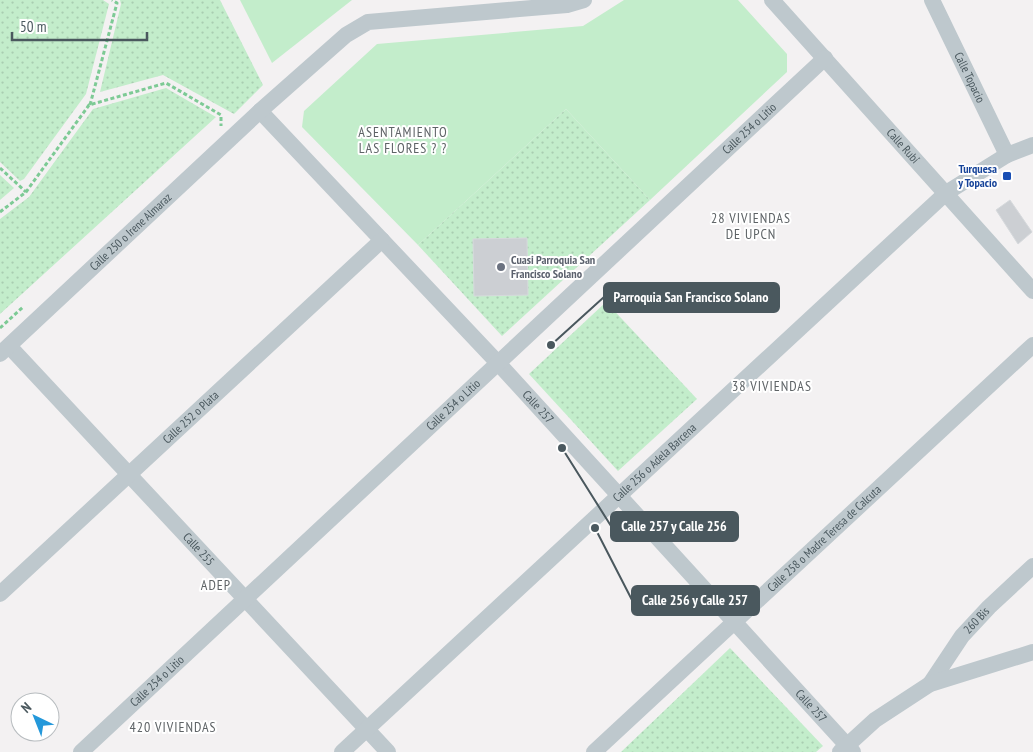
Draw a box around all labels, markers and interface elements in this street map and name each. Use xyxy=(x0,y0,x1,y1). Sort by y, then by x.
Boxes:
scale bar xyxy=(12,10,148,42)
text: 50 m xyxy=(20,17,46,36)
street label: Calle Topacio xyxy=(951,49,989,105)
street label: Calle 254 o Litio xyxy=(719,99,779,157)
district label: ASENTAMIENTO LAS FLORES ? ? xyxy=(358,123,448,157)
street label: Calle Rubí xyxy=(884,125,923,167)
place label: Turquesa y Topacio xyxy=(957,161,998,190)
marker: Turquesa y Topacio xyxy=(1001,170,1013,182)
street label: Calle 250 o Irene Almaraz xyxy=(86,189,175,273)
district label: 28 VIVIENDAS DE UPCN xyxy=(711,209,791,243)
place label: Cuasi Parroquia San Francisco Solano xyxy=(511,252,595,281)
marker: Cuasi Parroquia San Francisco Solano xyxy=(495,261,507,273)
callout: Parroquia San Francisco Solano xyxy=(604,283,779,312)
text: Parroquia San Francisco Solano xyxy=(614,288,768,306)
street label: Calle 254 o Litio xyxy=(423,376,483,433)
district label: 38 VIVIENDAS xyxy=(732,377,812,395)
street label: Calle 252 o Plata xyxy=(159,387,222,447)
street label: Calle 257 xyxy=(520,387,557,426)
street label: Calle 256 o Adela Barcena xyxy=(609,420,699,505)
street label: Calle 258 o Madre Teresa de Calcuta xyxy=(764,482,884,595)
callout: Calle 257 y Calle 256 xyxy=(611,512,738,541)
text: Calle 257 y Calle 256 xyxy=(621,517,727,535)
street label: Calle 255 xyxy=(180,529,218,568)
district label: ADEP xyxy=(201,576,231,594)
callout: Calle 256 y Calle 257 xyxy=(632,586,759,615)
text: Calle 256 y Calle 257 xyxy=(642,591,748,609)
street label: 260 Bis xyxy=(960,604,992,637)
street label: Calle 254 o Litio xyxy=(127,652,187,710)
street label: Calle 257 xyxy=(793,686,830,725)
north arrow xyxy=(10,692,60,742)
text: N xyxy=(17,698,35,717)
district label: 420 VIVIENDAS xyxy=(129,718,217,736)

